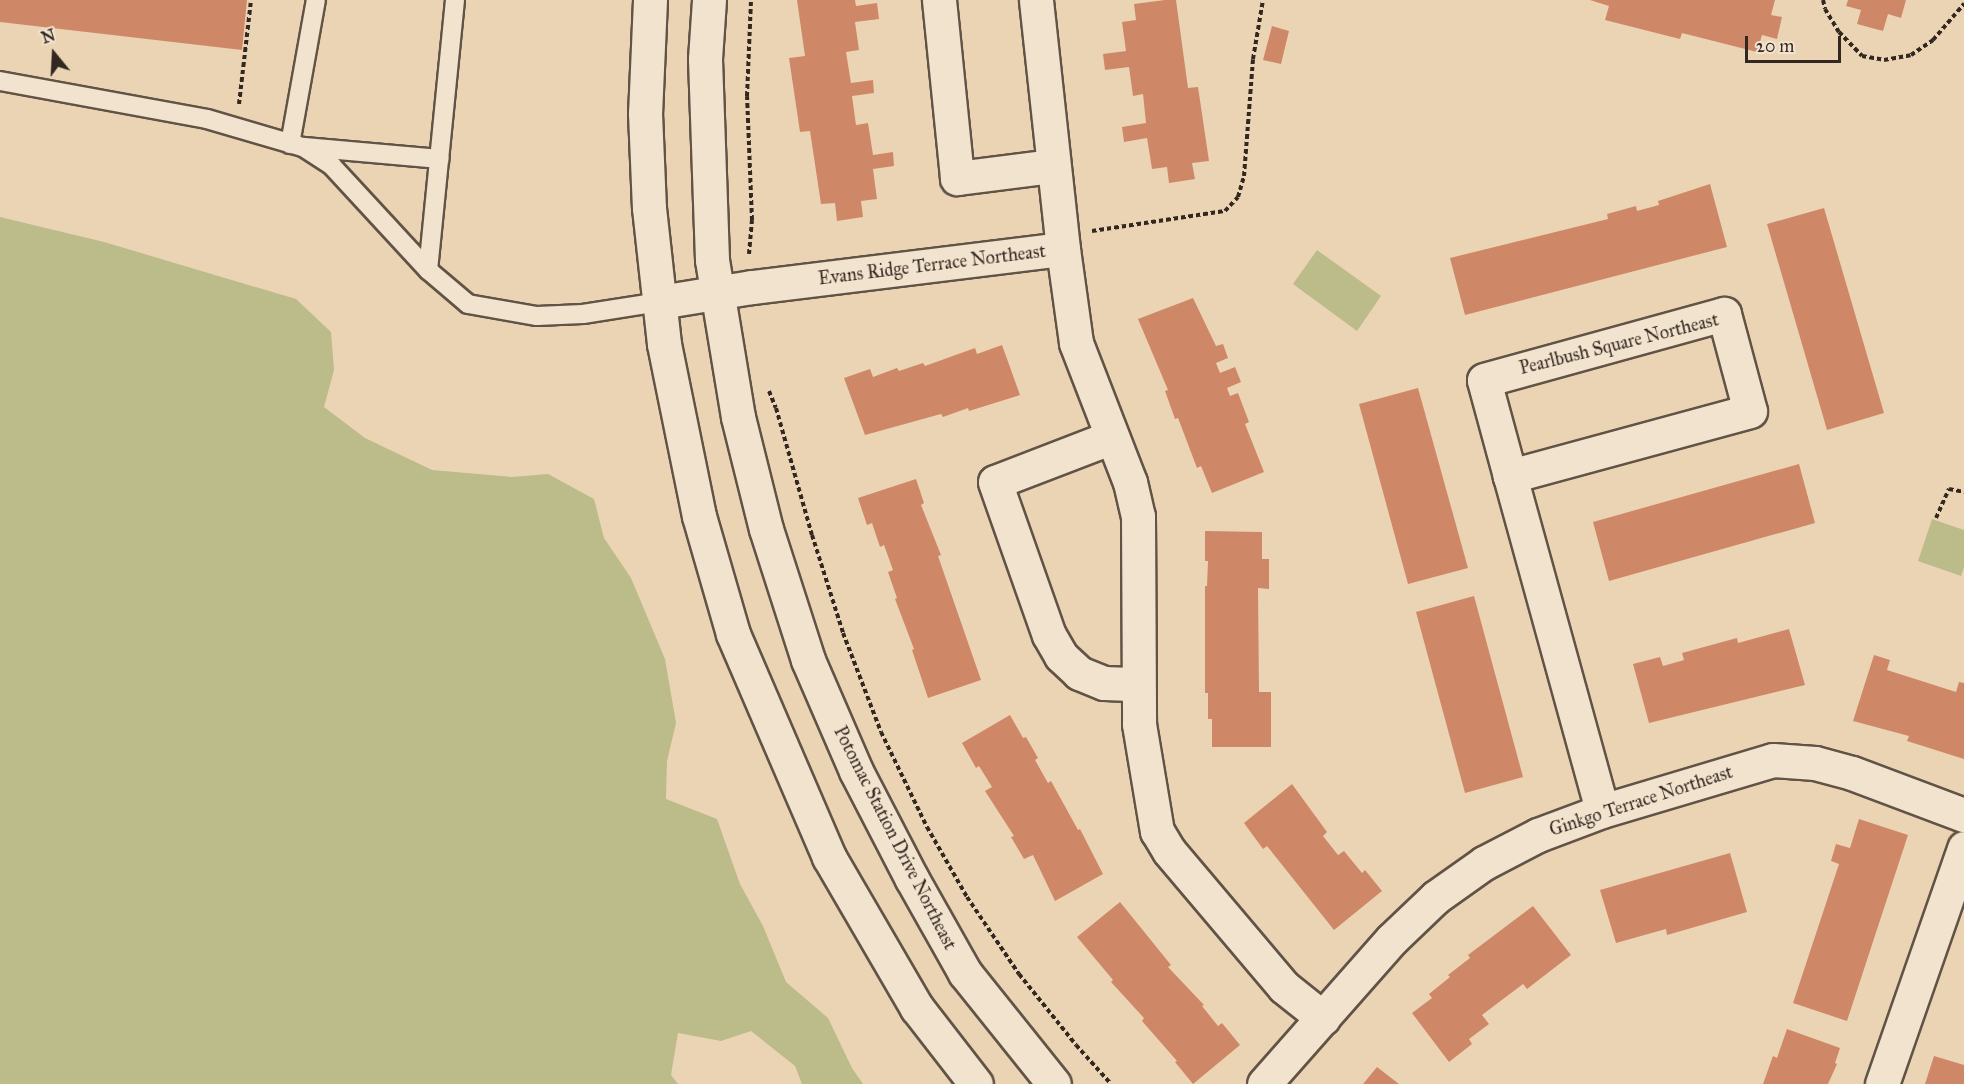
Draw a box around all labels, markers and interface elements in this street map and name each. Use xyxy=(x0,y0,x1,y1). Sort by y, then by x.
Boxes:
north arrow xyxy=(24,24,84,84)
scale bar xyxy=(1748,24,1844,62)
text: N xyxy=(39,25,58,48)
text: 20 m xyxy=(1756,35,1794,57)
street label: Evans Ridge Terrace Northeast xyxy=(817,240,1047,290)
street label: Pearlbush Square Northeast xyxy=(1517,309,1721,379)
street label: Potomac Station Drive Northeast xyxy=(829,723,961,953)
street label: Ginkgo Terrace Northeast xyxy=(1547,761,1735,841)

